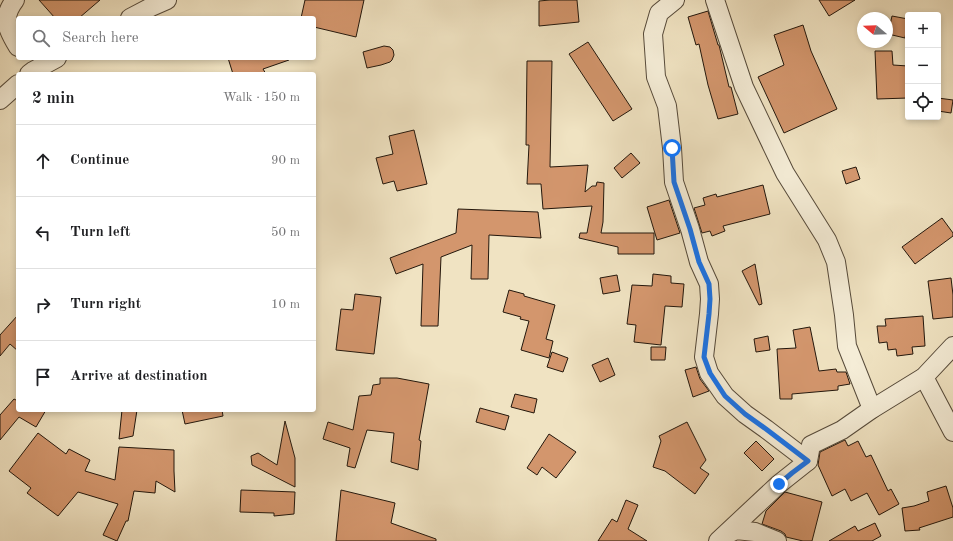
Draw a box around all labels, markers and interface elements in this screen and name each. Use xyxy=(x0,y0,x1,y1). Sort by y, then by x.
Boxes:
north arrow xyxy=(857,12,893,48)
map controls xyxy=(905,12,941,120)
button: + xyxy=(905,12,941,48)
search box xyxy=(16,16,316,60)
icon: search xyxy=(30,27,52,49)
text: Search here xyxy=(62,31,139,46)
button: − xyxy=(905,48,941,84)
button: locate xyxy=(905,84,941,120)
text: 2 min xyxy=(32,90,75,107)
text: Walk · 150 m xyxy=(223,91,300,104)
route start xyxy=(663,139,681,157)
icon: ahead xyxy=(32,150,54,172)
text: Continue xyxy=(70,153,129,168)
text: 90 m xyxy=(271,154,300,167)
icon: left xyxy=(32,222,54,244)
text: Turn left xyxy=(70,225,130,240)
text: 50 m xyxy=(271,226,300,239)
icon: right xyxy=(32,294,54,316)
text: Turn right xyxy=(70,297,141,312)
text: 10 m xyxy=(271,298,300,311)
icon: arrive xyxy=(32,366,54,388)
text: Arrive at destination xyxy=(70,369,208,384)
route end xyxy=(770,475,788,493)

